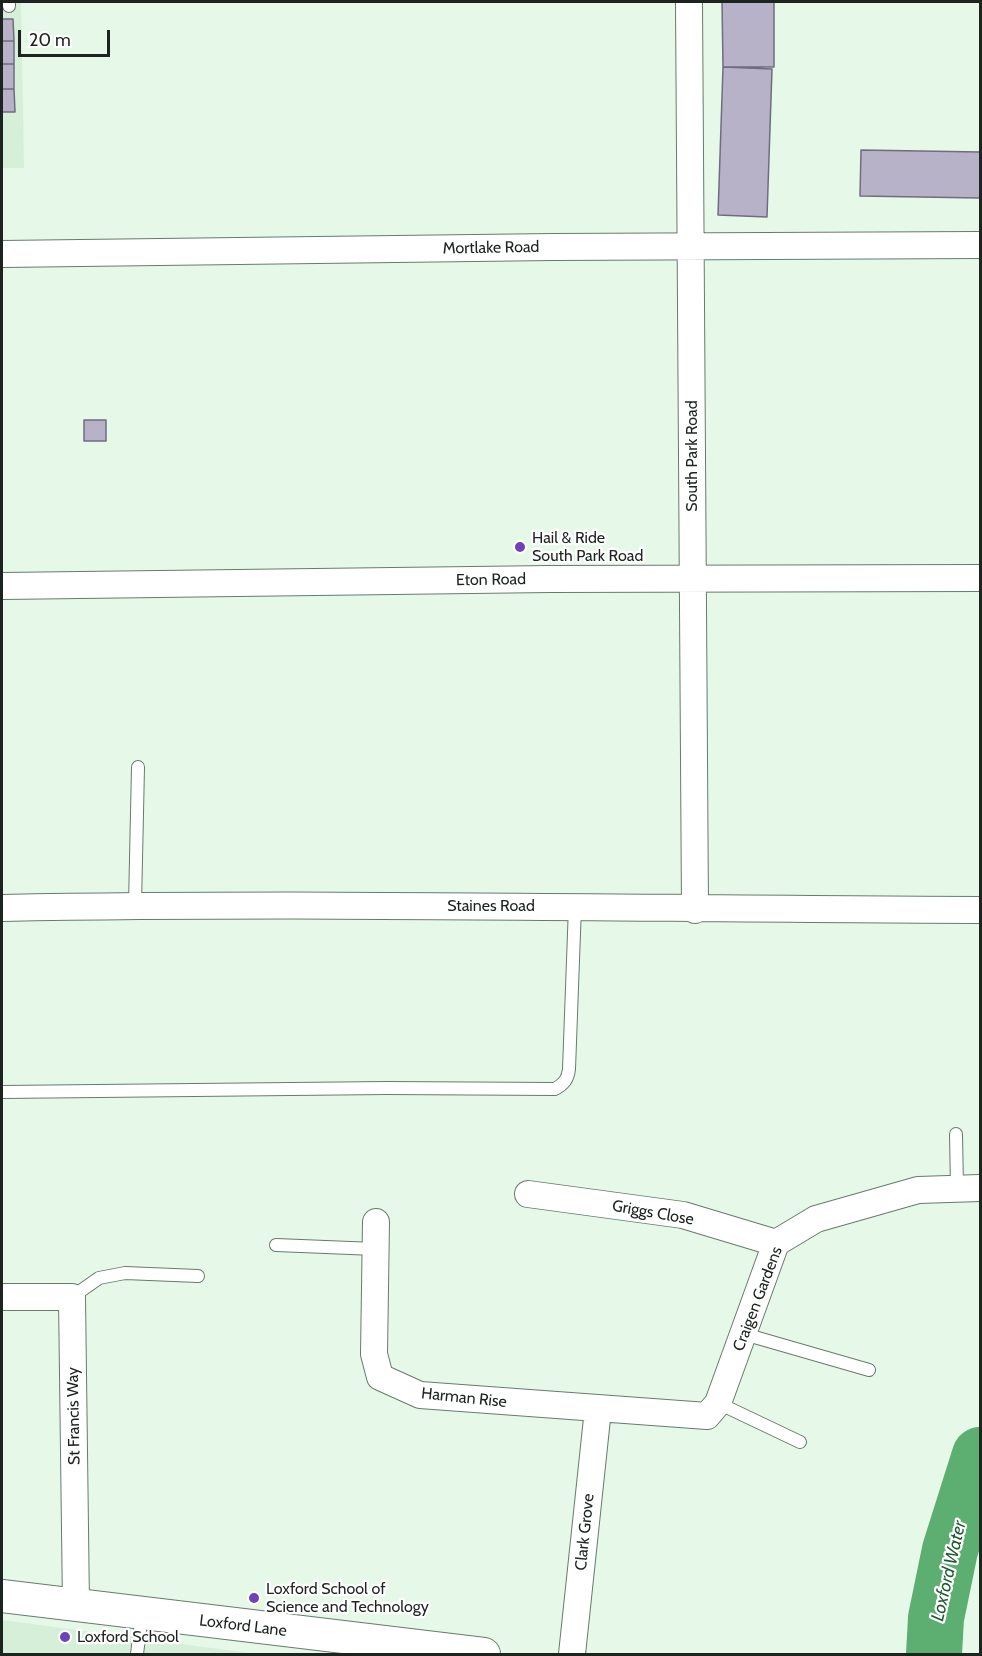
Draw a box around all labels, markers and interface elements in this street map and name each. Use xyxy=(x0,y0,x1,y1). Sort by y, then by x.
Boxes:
scale bar xyxy=(21,18,112,56)
text: 20 m xyxy=(29,29,71,51)
street label: Mortlake Road xyxy=(442,238,540,258)
street label: South Park Road xyxy=(682,400,702,512)
place label: Hail & Ride South Park Road xyxy=(532,528,643,566)
marker: Hail & Ride South Park Road xyxy=(513,540,527,554)
street label: Eton Road xyxy=(456,570,526,590)
street label: Staines Road xyxy=(447,896,535,916)
street label: Griggs Close xyxy=(611,1196,695,1230)
street label: Craigen Gardens xyxy=(729,1244,787,1354)
street label: St Francis Way xyxy=(64,1367,84,1465)
street label: Harman Rise xyxy=(420,1384,508,1412)
street label: Clark Grove xyxy=(571,1493,599,1571)
water label: Loxford Water xyxy=(927,1519,971,1623)
place label: Loxford School of Science and Technology xyxy=(266,1579,429,1617)
marker: Loxford School of Science and Technology xyxy=(247,1591,261,1605)
street label: Loxford Lane xyxy=(198,1611,288,1641)
place label: Loxford School xyxy=(77,1627,179,1647)
marker: Loxford School xyxy=(58,1630,72,1644)

